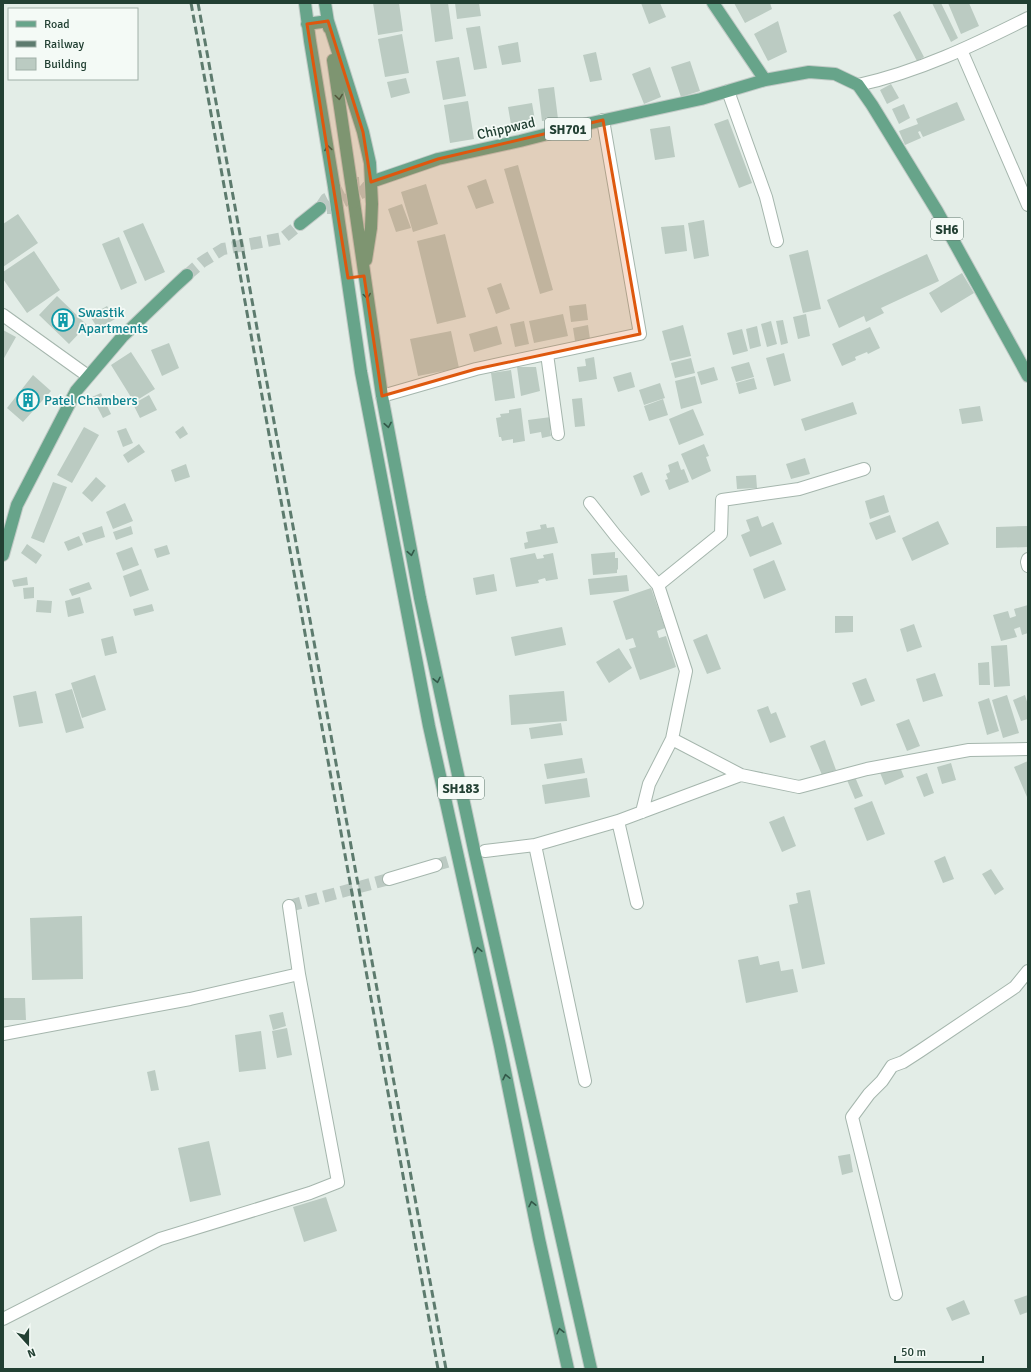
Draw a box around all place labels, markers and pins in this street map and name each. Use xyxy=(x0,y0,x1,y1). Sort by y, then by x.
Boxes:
place label: Swastik Apartments xyxy=(78,304,148,337)
building icon: Swastik Apartments xyxy=(50,307,76,333)
building icon: Patel Chambers xyxy=(15,387,41,413)
place label: Patel Chambers xyxy=(44,392,138,409)

